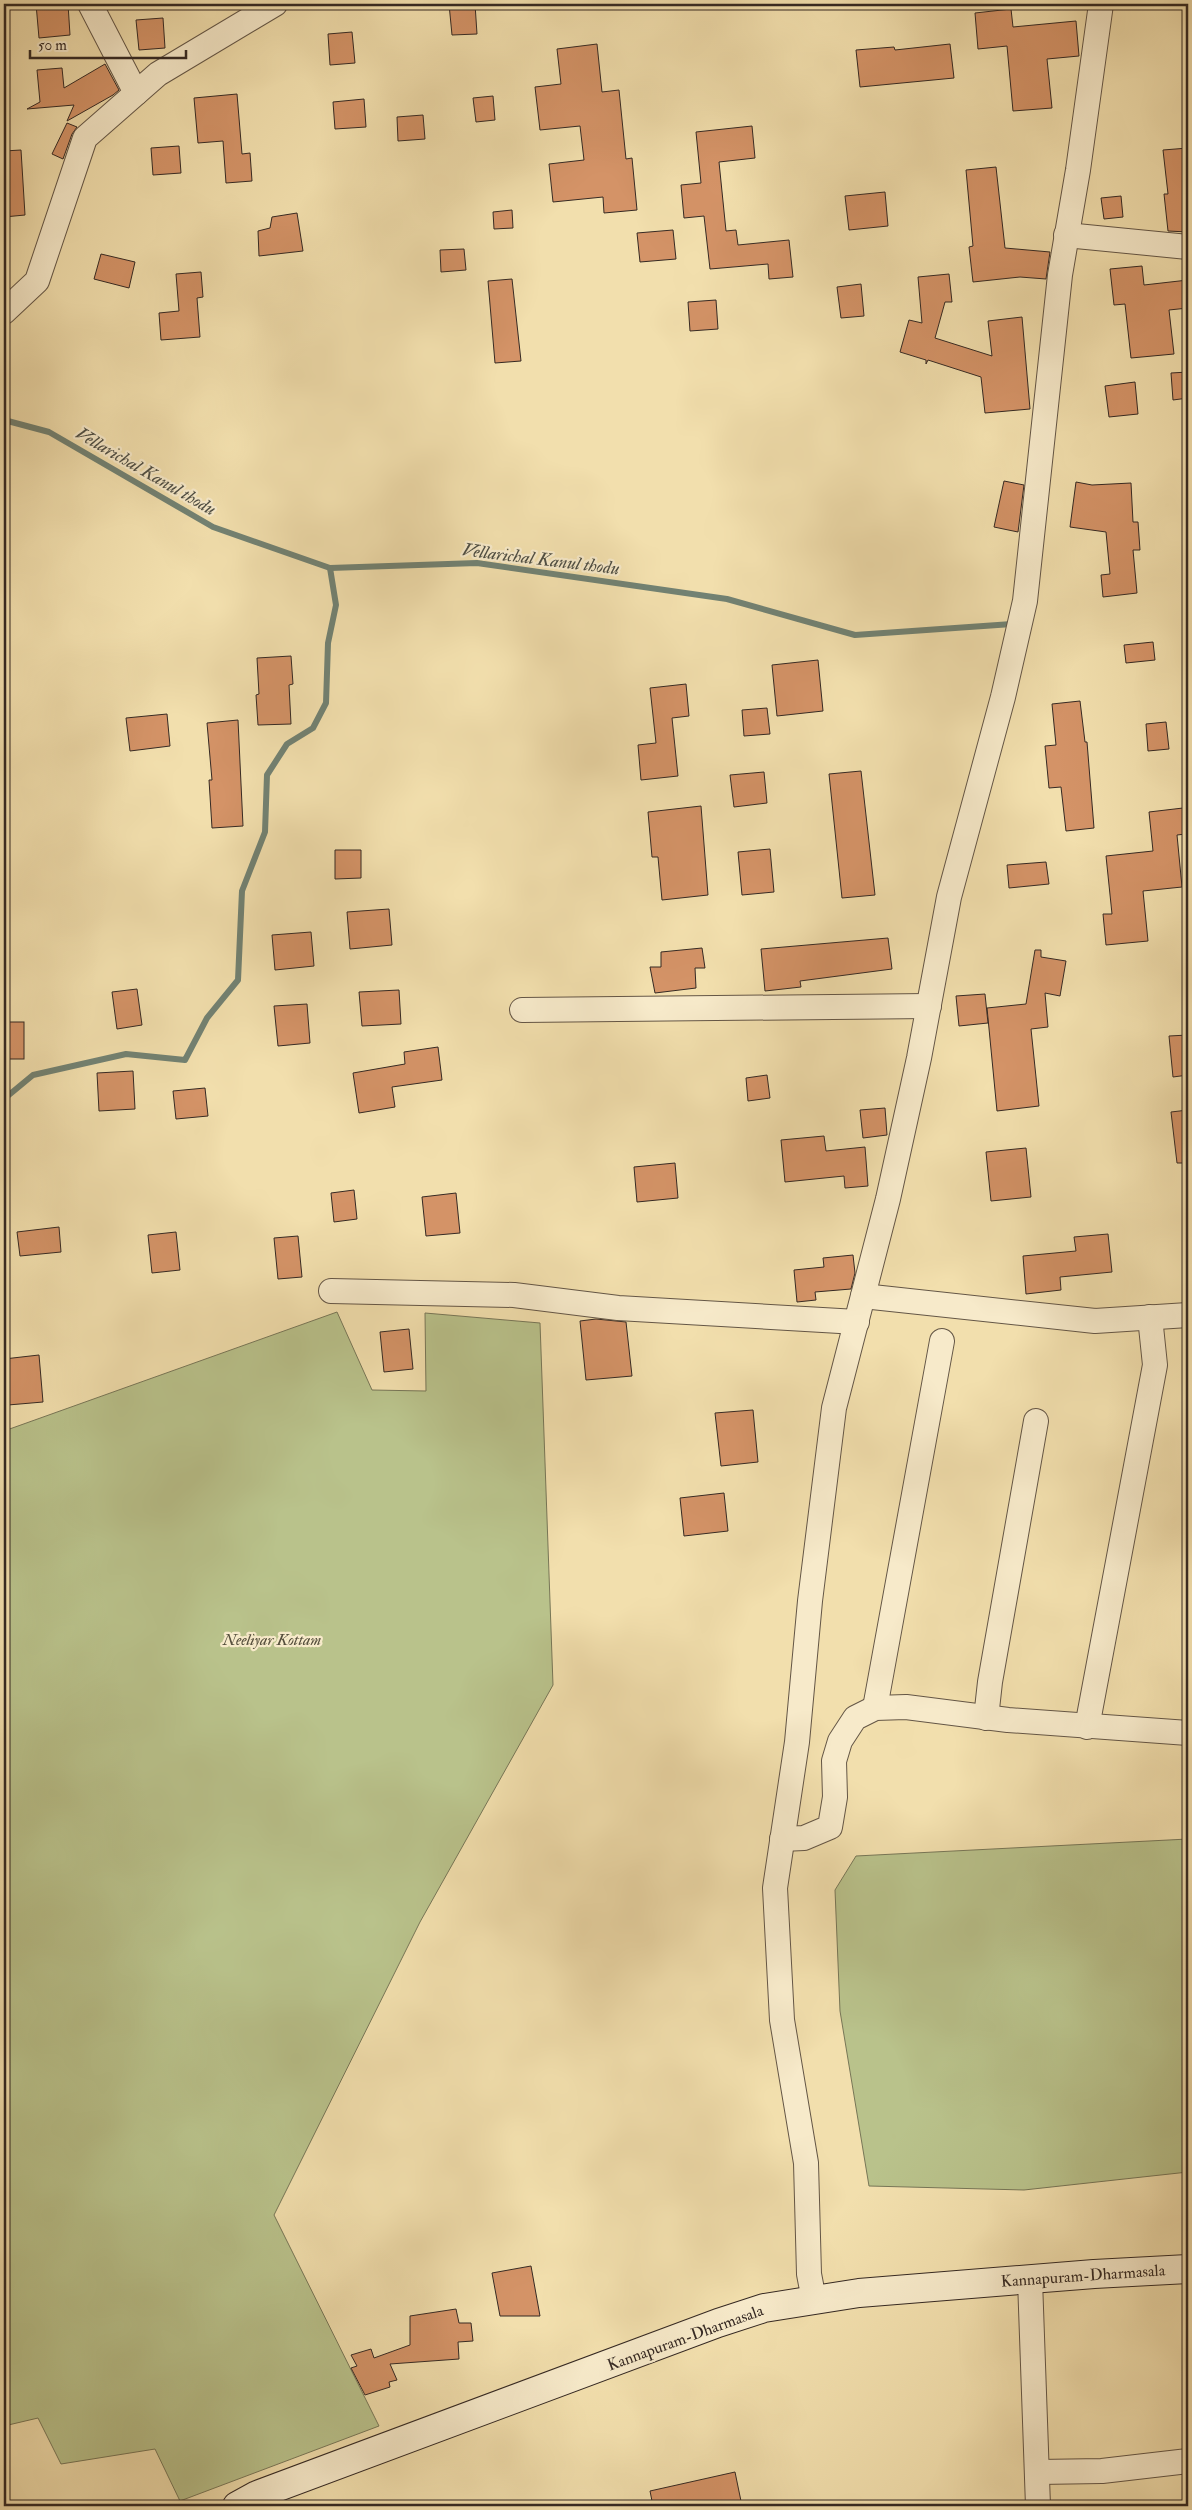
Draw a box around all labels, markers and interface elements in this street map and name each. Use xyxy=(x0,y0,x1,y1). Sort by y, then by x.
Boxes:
scale bar xyxy=(30,28,186,60)
text: 50 m xyxy=(38,36,67,55)
water label: Vellarichal Kanul thodu xyxy=(72,422,220,521)
water label: Vellarichal Kanul thodu xyxy=(461,538,621,581)
park label: Neeliyar Kottam xyxy=(222,1630,321,1650)
street label: Kannapuram-Dharmasala xyxy=(1000,2260,1166,2293)
street label: Kannapuram-Dharmasala xyxy=(605,2300,767,2376)

